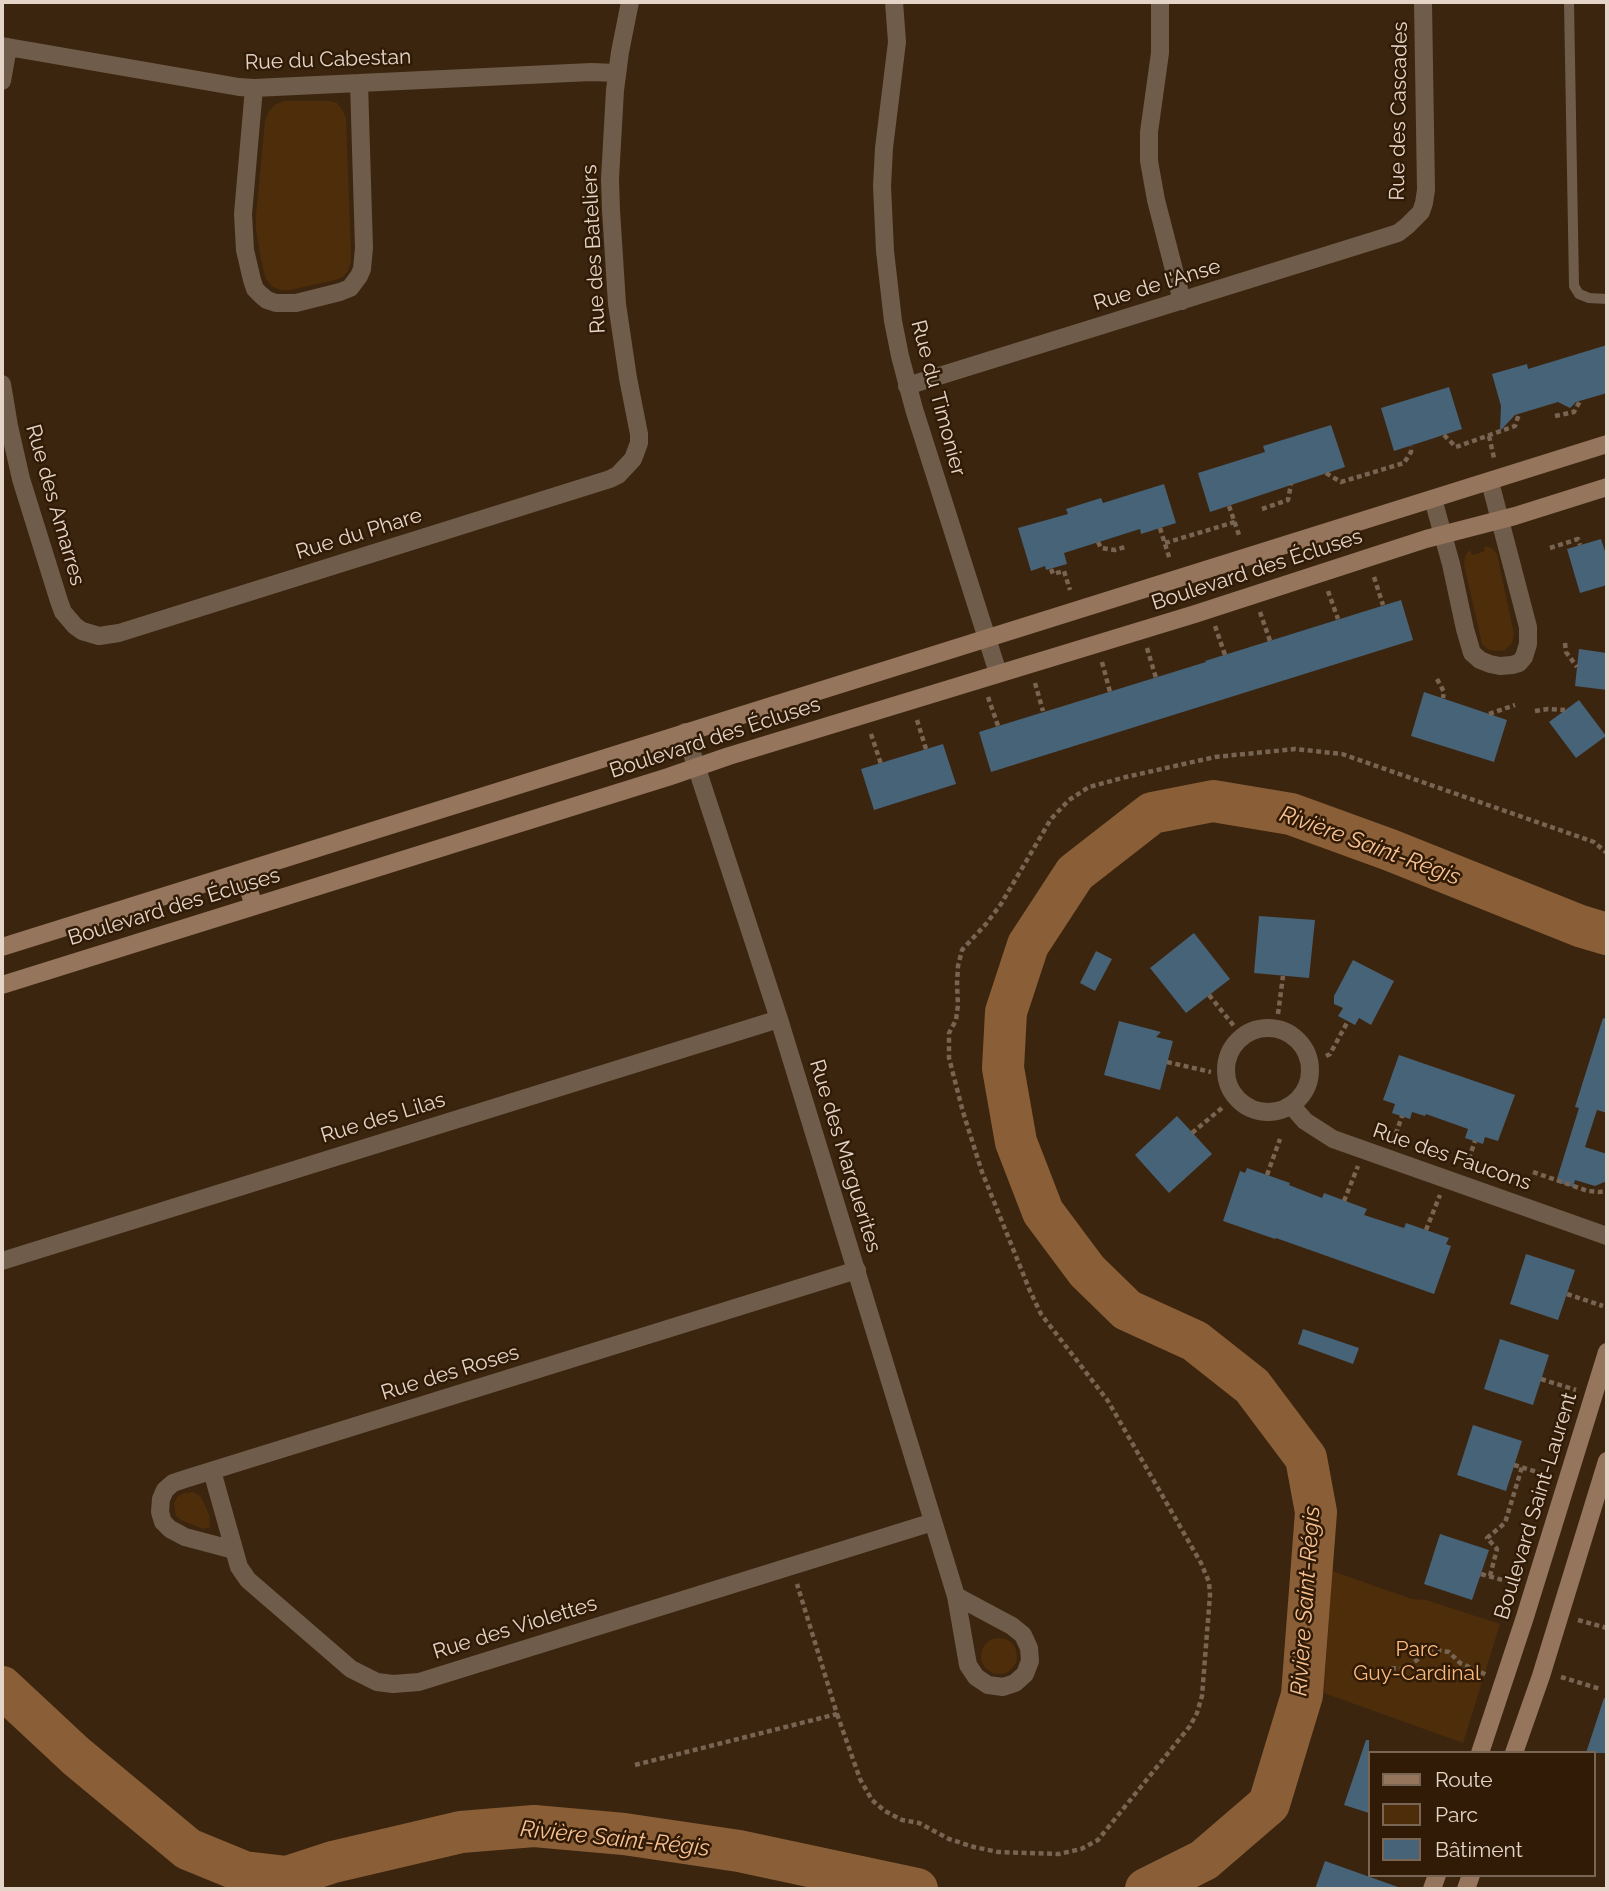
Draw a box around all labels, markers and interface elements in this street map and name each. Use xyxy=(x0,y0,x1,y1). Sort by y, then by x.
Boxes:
street label: Rue des Cascades xyxy=(1385,21,1413,201)
street label: Rue du Cabestan xyxy=(244,45,412,75)
street label: Rue des Bateliers xyxy=(577,164,611,334)
street label: Rue de l'Anse xyxy=(1090,254,1224,316)
street label: Rue du Timonier xyxy=(905,317,971,479)
street label: Rue des Amarres xyxy=(20,422,90,588)
street label: Rue du Phare xyxy=(293,503,425,565)
street label: Boulevard des Écluses xyxy=(1148,524,1366,616)
street label: Boulevard des Écluses xyxy=(606,692,824,784)
water label: Rivière Saint-Régis xyxy=(1276,800,1464,892)
street label: Boulevard des Écluses xyxy=(65,863,283,951)
street label: Rue des Marguerites xyxy=(804,1056,886,1256)
street label: Rue des Lilas xyxy=(318,1087,448,1149)
street label: Rue des Faucons xyxy=(1370,1118,1534,1196)
street label: Rue des Roses xyxy=(378,1340,522,1406)
street label: Boulevard Saint-Laurent xyxy=(1489,1389,1583,1623)
water label: Rivière Saint-Régis xyxy=(1286,1505,1326,1697)
street label: Rue des Violettes xyxy=(430,1591,600,1665)
park label: Parc Guy-Cardinal xyxy=(1353,1637,1481,1687)
legend xyxy=(1368,1751,1595,1877)
text: Route xyxy=(1435,1767,1493,1792)
text: Parc xyxy=(1435,1802,1478,1827)
water label: Rivière Saint-Régis xyxy=(519,1815,711,1863)
text: Bâtiment xyxy=(1435,1837,1523,1862)

